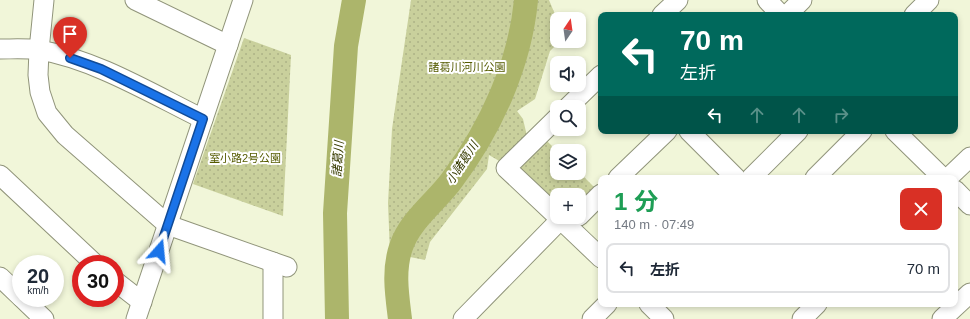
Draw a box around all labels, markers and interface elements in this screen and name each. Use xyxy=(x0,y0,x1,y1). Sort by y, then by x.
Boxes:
north arrow xyxy=(550,12,586,48)
map controls xyxy=(550,12,586,224)
pin xyxy=(53,17,87,58)
icon: arrive xyxy=(59,23,81,45)
text: 70 m xyxy=(680,25,744,56)
icon: left xyxy=(614,28,666,80)
button: sound xyxy=(550,56,586,92)
park label: 諸葛川河川公園 xyxy=(429,61,506,73)
text: 左折 xyxy=(680,63,716,83)
button: search xyxy=(550,100,586,136)
icon: left xyxy=(704,104,726,126)
icon: ahead xyxy=(746,104,768,126)
icon: ahead xyxy=(788,104,810,126)
icon: right xyxy=(830,104,852,126)
water label: 小諸葛川 xyxy=(443,137,482,187)
water label: 諸葛川 xyxy=(330,139,346,177)
button: layers xyxy=(550,144,586,180)
park label: 室小路2号公園 xyxy=(209,152,281,164)
button: + xyxy=(550,188,586,224)
text: 1 分 xyxy=(614,188,658,215)
button: close xyxy=(900,188,942,230)
text: 140 m · 07:49 xyxy=(614,217,694,232)
position arrow xyxy=(138,230,180,272)
speed limit sign: 30 xyxy=(72,255,124,307)
icon: left xyxy=(616,257,638,279)
text: 70 m xyxy=(907,260,940,277)
text: 左折 xyxy=(650,261,680,278)
text: 20 xyxy=(27,265,49,287)
text: km/h xyxy=(27,285,49,296)

